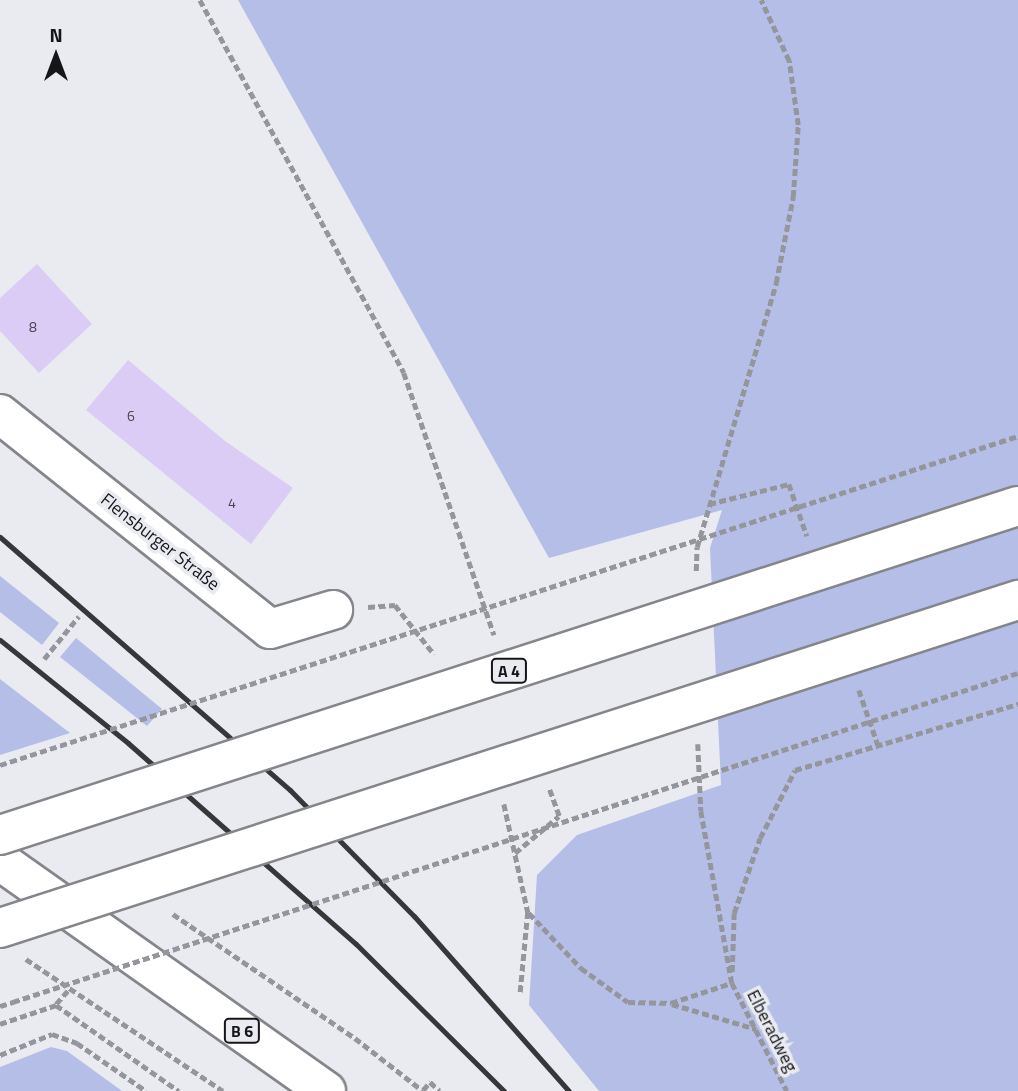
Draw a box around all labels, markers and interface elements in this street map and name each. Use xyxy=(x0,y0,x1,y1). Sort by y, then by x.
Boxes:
text: N xyxy=(49,20,63,49)
north arrow xyxy=(21,21,91,91)
house number: 8 xyxy=(29,319,37,335)
house number: 6 xyxy=(127,408,135,424)
street label: Flensburger Straße xyxy=(96,489,224,595)
house number: 4 xyxy=(228,495,236,511)
road number: A 4 xyxy=(490,658,528,684)
street label: Elberadweg xyxy=(742,986,802,1076)
road number: B 6 xyxy=(223,1018,261,1044)

